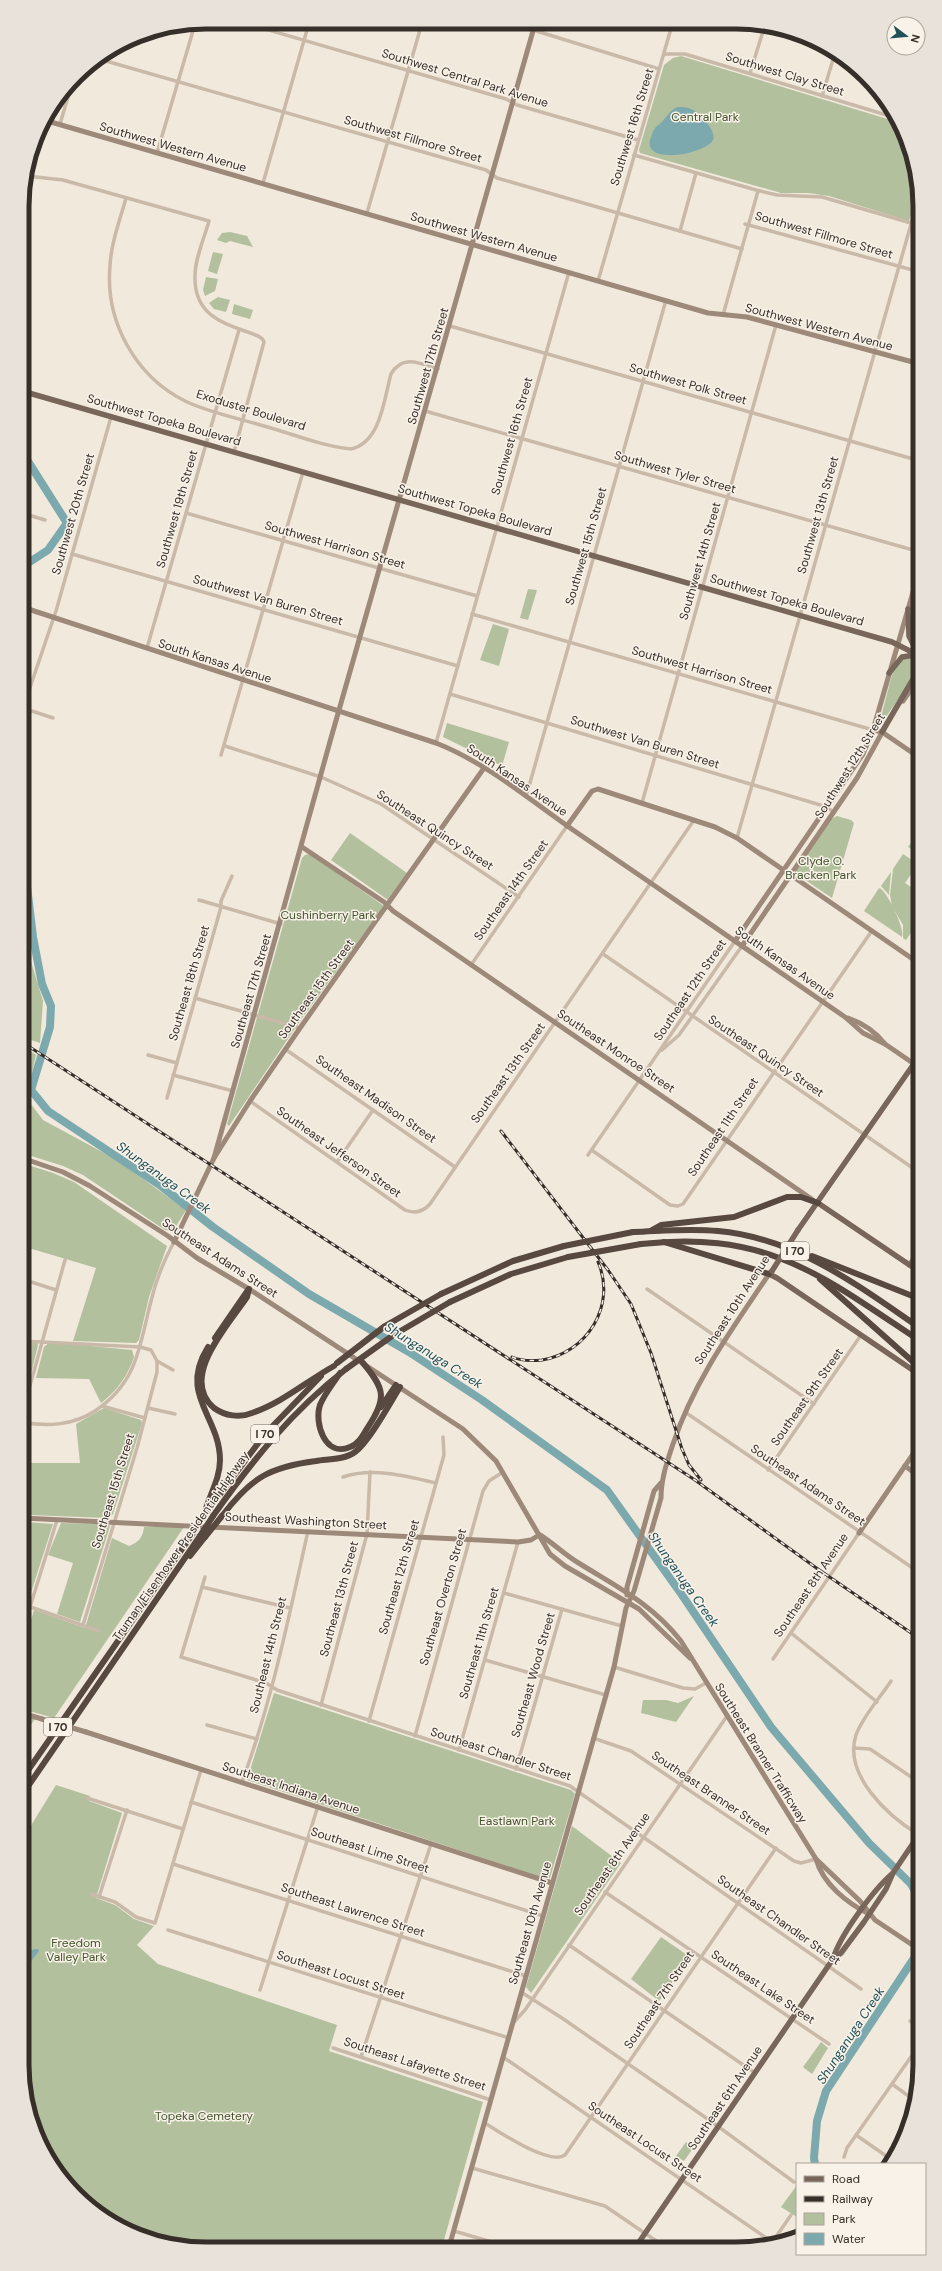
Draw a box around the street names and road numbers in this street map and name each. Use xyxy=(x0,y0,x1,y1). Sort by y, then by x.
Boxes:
street label: Southwest Central Park Avenue xyxy=(380,45,550,111)
street label: Southwest Clay Street xyxy=(724,48,847,100)
street label: Southwest 16th Street xyxy=(607,66,658,188)
street label: Southwest Fillmore Street xyxy=(342,112,484,166)
street label: Southwest Western Avenue xyxy=(98,118,249,176)
street label: Southwest Western Avenue xyxy=(409,208,560,266)
street label: Southwest Fillmore Street xyxy=(753,208,895,262)
street label: Southwest Western Avenue xyxy=(743,300,895,354)
street label: Southwest 17th Street xyxy=(404,305,452,426)
street label: Southwest Polk Street xyxy=(627,360,749,409)
street label: Southwest 16th Street xyxy=(487,375,537,497)
street label: Exoduster Boulevard xyxy=(194,386,308,434)
street label: Southwest Topeka Boulevard xyxy=(85,390,243,450)
street label: Southwest Tyler Street xyxy=(612,447,738,497)
street label: Southwest 19th Street xyxy=(152,448,202,570)
street label: Southwest 20th Street xyxy=(48,451,98,577)
street label: Southwest 13th Street xyxy=(794,454,843,576)
street label: Southwest Topeka Boulevard xyxy=(396,480,554,540)
street label: Southwest 15th Street xyxy=(562,485,611,607)
street label: Southwest 14th Street xyxy=(676,500,725,622)
street label: Southwest Harrison Street xyxy=(263,517,407,573)
street label: Southwest Topeka Boulevard xyxy=(708,570,866,630)
street label: Southwest Van Buren Street xyxy=(191,571,345,629)
street label: South Kansas Avenue xyxy=(156,635,274,687)
street label: Southwest Harrison Street xyxy=(630,642,774,698)
street label: Southwest 12th Street xyxy=(811,710,889,822)
street label: Southwest Van Buren Street xyxy=(568,712,722,772)
street label: South Kansas Avenue xyxy=(463,740,571,820)
street label: Southeast Quincy Street xyxy=(374,786,497,874)
street label: Southeast 14th Street xyxy=(470,836,552,943)
street label: South Kansas Avenue xyxy=(732,922,838,1004)
street label: Southeast 18th Street xyxy=(165,923,213,1043)
street label: Southeast 17th Street xyxy=(227,932,275,1050)
street label: Southeast 15th Street xyxy=(274,936,358,1042)
street label: Southeast 12th Street xyxy=(650,936,730,1044)
street label: Southeast Monroe Street xyxy=(554,1006,678,1097)
street label: Southeast Quincy Street xyxy=(705,1011,827,1101)
street label: Southeast 13th Street xyxy=(467,1019,549,1126)
street label: Southeast Madison Street xyxy=(313,1051,440,1147)
street label: Southeast 11th Street xyxy=(684,1074,762,1179)
street label: Southeast Jefferson Street xyxy=(273,1103,405,1201)
street label: Southeast Adams Street xyxy=(159,1214,281,1302)
road number: I 70 xyxy=(781,1242,809,1260)
street label: Southeast 10th Avenue xyxy=(691,1252,773,1368)
street label: Southeast 9th Street xyxy=(767,1345,847,1449)
road number: I 70 xyxy=(251,1425,279,1443)
street label: Southeast 15th Street xyxy=(88,1431,138,1550)
street label: Southeast Adams Street xyxy=(747,1441,869,1530)
street label: Truman/Eisenhower Presidential Highway xyxy=(109,1448,253,1644)
street label: Southeast Washington Street xyxy=(225,1509,388,1533)
street label: Southeast 12th Street xyxy=(375,1517,423,1636)
street label: Southeast Overton Street xyxy=(416,1526,470,1667)
street label: Southeast 8th Avenue xyxy=(770,1530,852,1640)
street label: Southeast 13th Street xyxy=(316,1539,362,1659)
street label: Southeast 11th Street xyxy=(455,1585,503,1701)
street label: Southeast 14th Street xyxy=(246,1595,290,1715)
street label: Southeast Wood Street xyxy=(507,1610,559,1739)
street label: Southeast Branner Trafficway xyxy=(711,1680,811,1826)
road number: I 70 xyxy=(44,1718,72,1736)
street label: Southeast Chandler Street xyxy=(429,1724,574,1784)
street label: Southeast Branner Street xyxy=(648,1747,774,1839)
street label: Southeast Indiana Avenue xyxy=(220,1758,362,1818)
street label: Southeast 8th Avenue xyxy=(570,1809,654,1919)
street label: Southeast Lime Street xyxy=(309,1823,431,1877)
street label: Southeast 10th Avenue xyxy=(505,1860,555,1986)
street label: Southeast Chandler Street xyxy=(714,1871,844,1969)
street label: Southeast Lawrence Street xyxy=(279,1879,427,1941)
street label: Southeast Lake Street xyxy=(708,1946,818,2028)
street label: Southeast Locust Street xyxy=(275,1947,408,2003)
street label: Southeast 7th Street xyxy=(620,1948,698,2052)
street label: Southeast Lafayette Street xyxy=(342,2033,488,2095)
street label: Southeast 6th Avenue xyxy=(684,2043,766,2153)
street label: Southeast Locust Street xyxy=(585,2098,705,2186)

